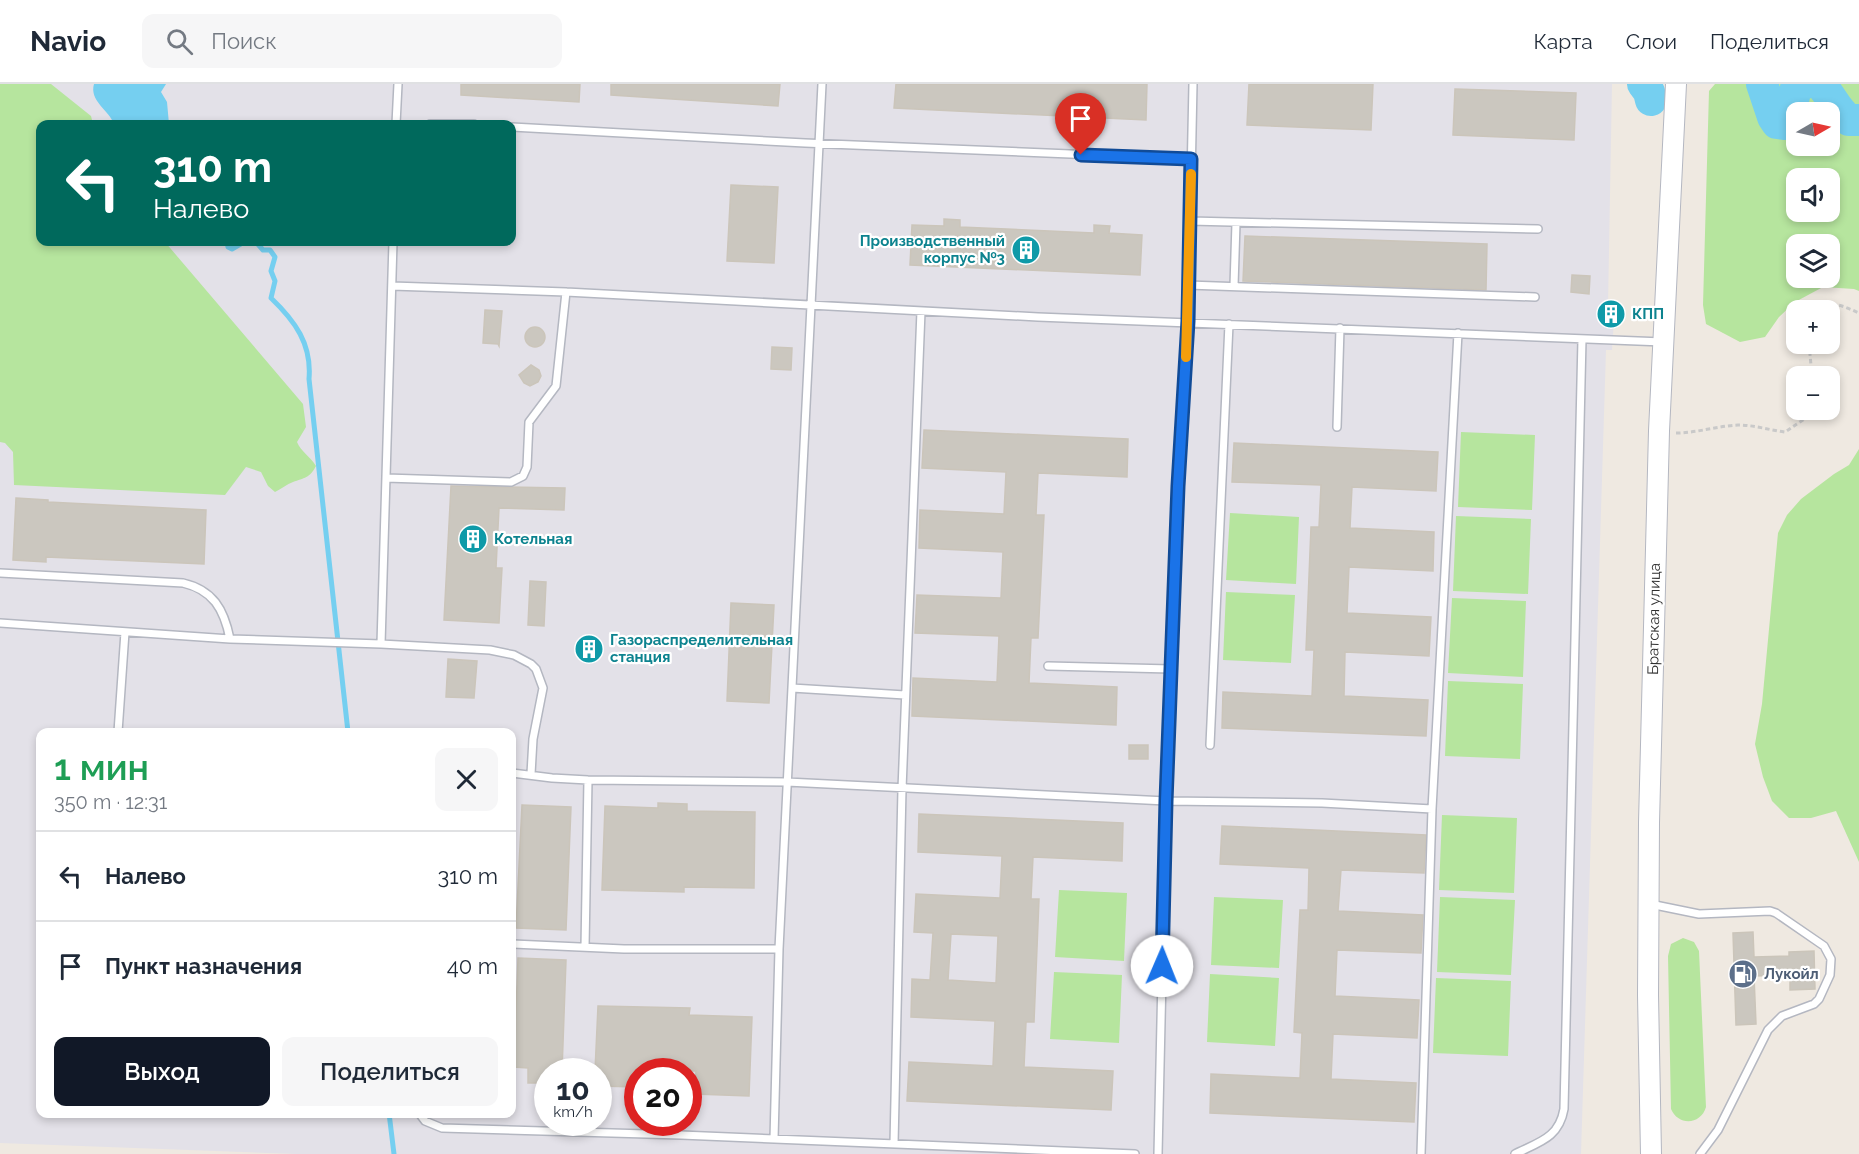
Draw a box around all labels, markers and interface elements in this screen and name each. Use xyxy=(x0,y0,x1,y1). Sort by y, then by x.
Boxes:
search box xyxy=(142,14,562,68)
text: Navio xyxy=(30,25,106,58)
icon: search xyxy=(163,25,196,58)
text: Поиск xyxy=(211,28,277,54)
text: Карта xyxy=(1534,29,1593,54)
text: Слои xyxy=(1626,29,1677,54)
text: Поделиться xyxy=(1710,29,1829,54)
pin xyxy=(1055,93,1106,155)
icon: arrive xyxy=(1064,102,1097,135)
north arrow xyxy=(1786,102,1840,156)
map controls xyxy=(1786,102,1840,420)
text: 310 m xyxy=(153,143,272,192)
icon: left xyxy=(54,144,132,222)
button: sound xyxy=(1786,168,1840,222)
text: Налево xyxy=(153,193,249,224)
place label: Производственный корпус №3 xyxy=(860,232,1005,267)
building icon: Производственный корпус №3 xyxy=(1010,234,1042,266)
button: layers xyxy=(1786,234,1840,288)
building icon: КПП xyxy=(1595,298,1627,330)
button: + xyxy=(1786,300,1840,354)
place label: КПП xyxy=(1632,305,1664,323)
button: − xyxy=(1786,366,1840,420)
building icon: Котельная xyxy=(457,523,489,555)
place label: Котельная xyxy=(494,530,572,548)
street label: Братская улица xyxy=(1644,563,1664,675)
place label: Газораспределительная станция xyxy=(610,631,793,666)
building icon: Газораспределительная станция xyxy=(573,633,605,665)
text: 1 мин xyxy=(54,746,149,788)
button: close xyxy=(435,748,498,811)
text: 350 m · 12:31 xyxy=(54,790,167,814)
icon: left xyxy=(54,860,87,893)
text: Налево xyxy=(105,863,186,889)
text: 310 m xyxy=(438,863,498,889)
position arrow xyxy=(1130,934,1194,998)
icon: arrive xyxy=(54,950,87,983)
text: Пункт назначения xyxy=(105,953,302,979)
text: 40 m xyxy=(447,953,498,979)
fuel station icon: Лукойл xyxy=(1727,958,1759,990)
place label: Лукойл xyxy=(1764,965,1819,983)
button: Выход xyxy=(54,1037,270,1106)
button: Поделиться xyxy=(282,1037,498,1106)
speed limit sign: 20 xyxy=(624,1058,702,1136)
text: 10 xyxy=(556,1072,590,1107)
text: km/h xyxy=(553,1103,593,1121)

